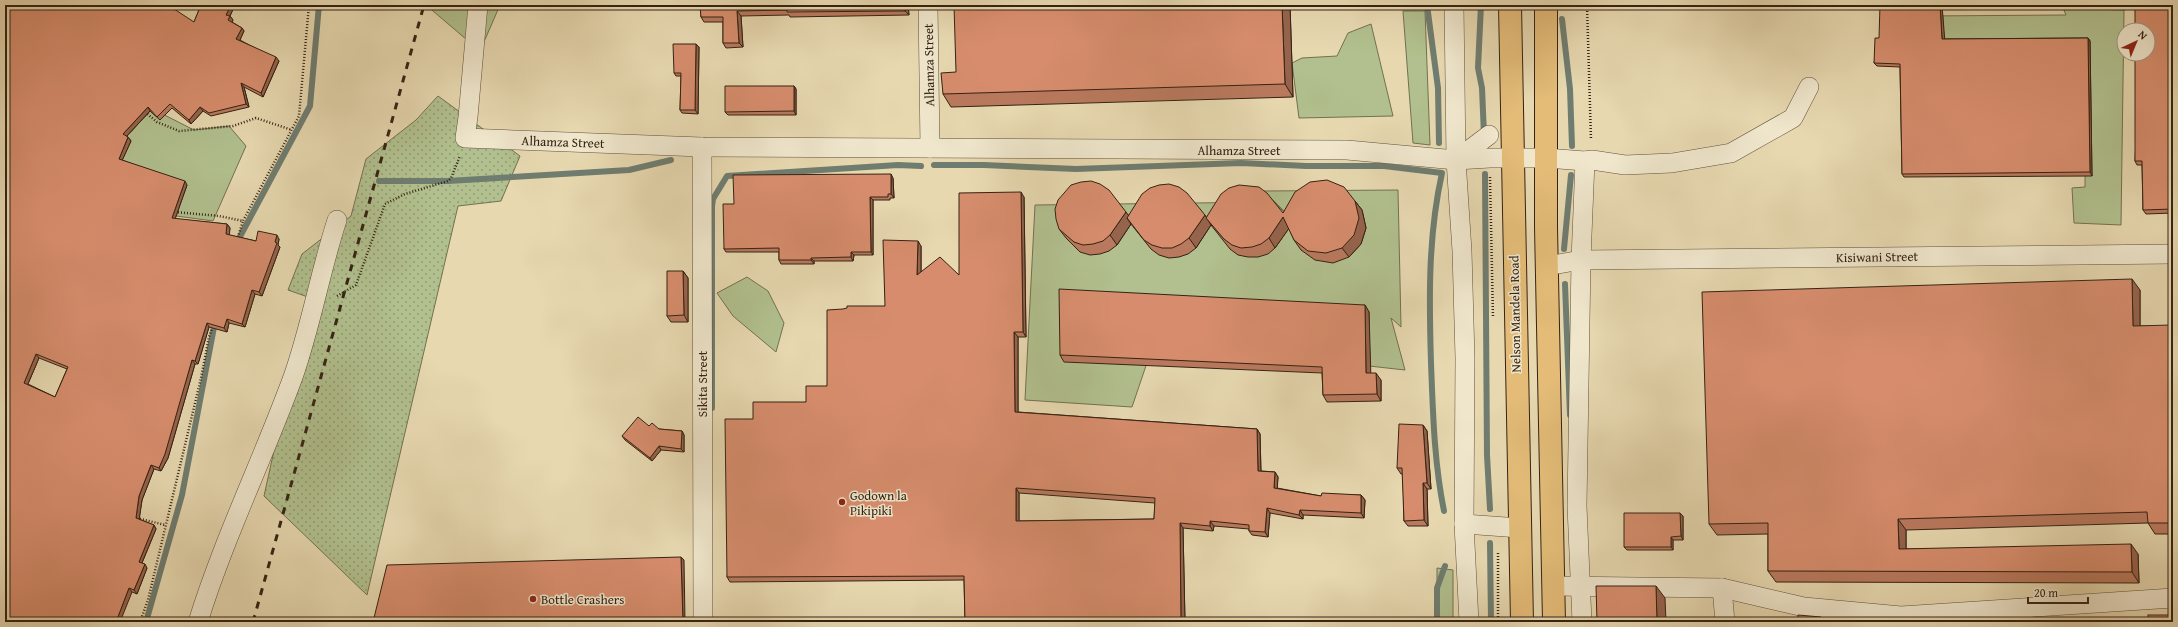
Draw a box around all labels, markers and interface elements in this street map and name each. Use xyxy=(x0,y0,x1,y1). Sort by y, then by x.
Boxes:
north arrow xyxy=(2116,22,2156,62)
street label: Alhamza Street xyxy=(919,23,939,107)
text: N xyxy=(2135,26,2152,44)
street label: Alhamza Street xyxy=(521,131,605,153)
street label: Alhamza Street xyxy=(1197,141,1281,160)
street label: Kisiwani Street xyxy=(1836,247,1919,267)
street label: Nelson Mandela Road xyxy=(1504,255,1526,373)
street label: Sikita Street xyxy=(693,350,712,417)
place label: Godown la Pikipiki xyxy=(850,486,908,520)
marker: Godown la Pikipiki xyxy=(837,497,847,507)
scale bar xyxy=(2028,579,2088,605)
text: 20 m xyxy=(2034,584,2058,601)
place label: Bottle Crashers xyxy=(541,590,624,609)
marker: Bottle Crashers xyxy=(528,594,538,604)

